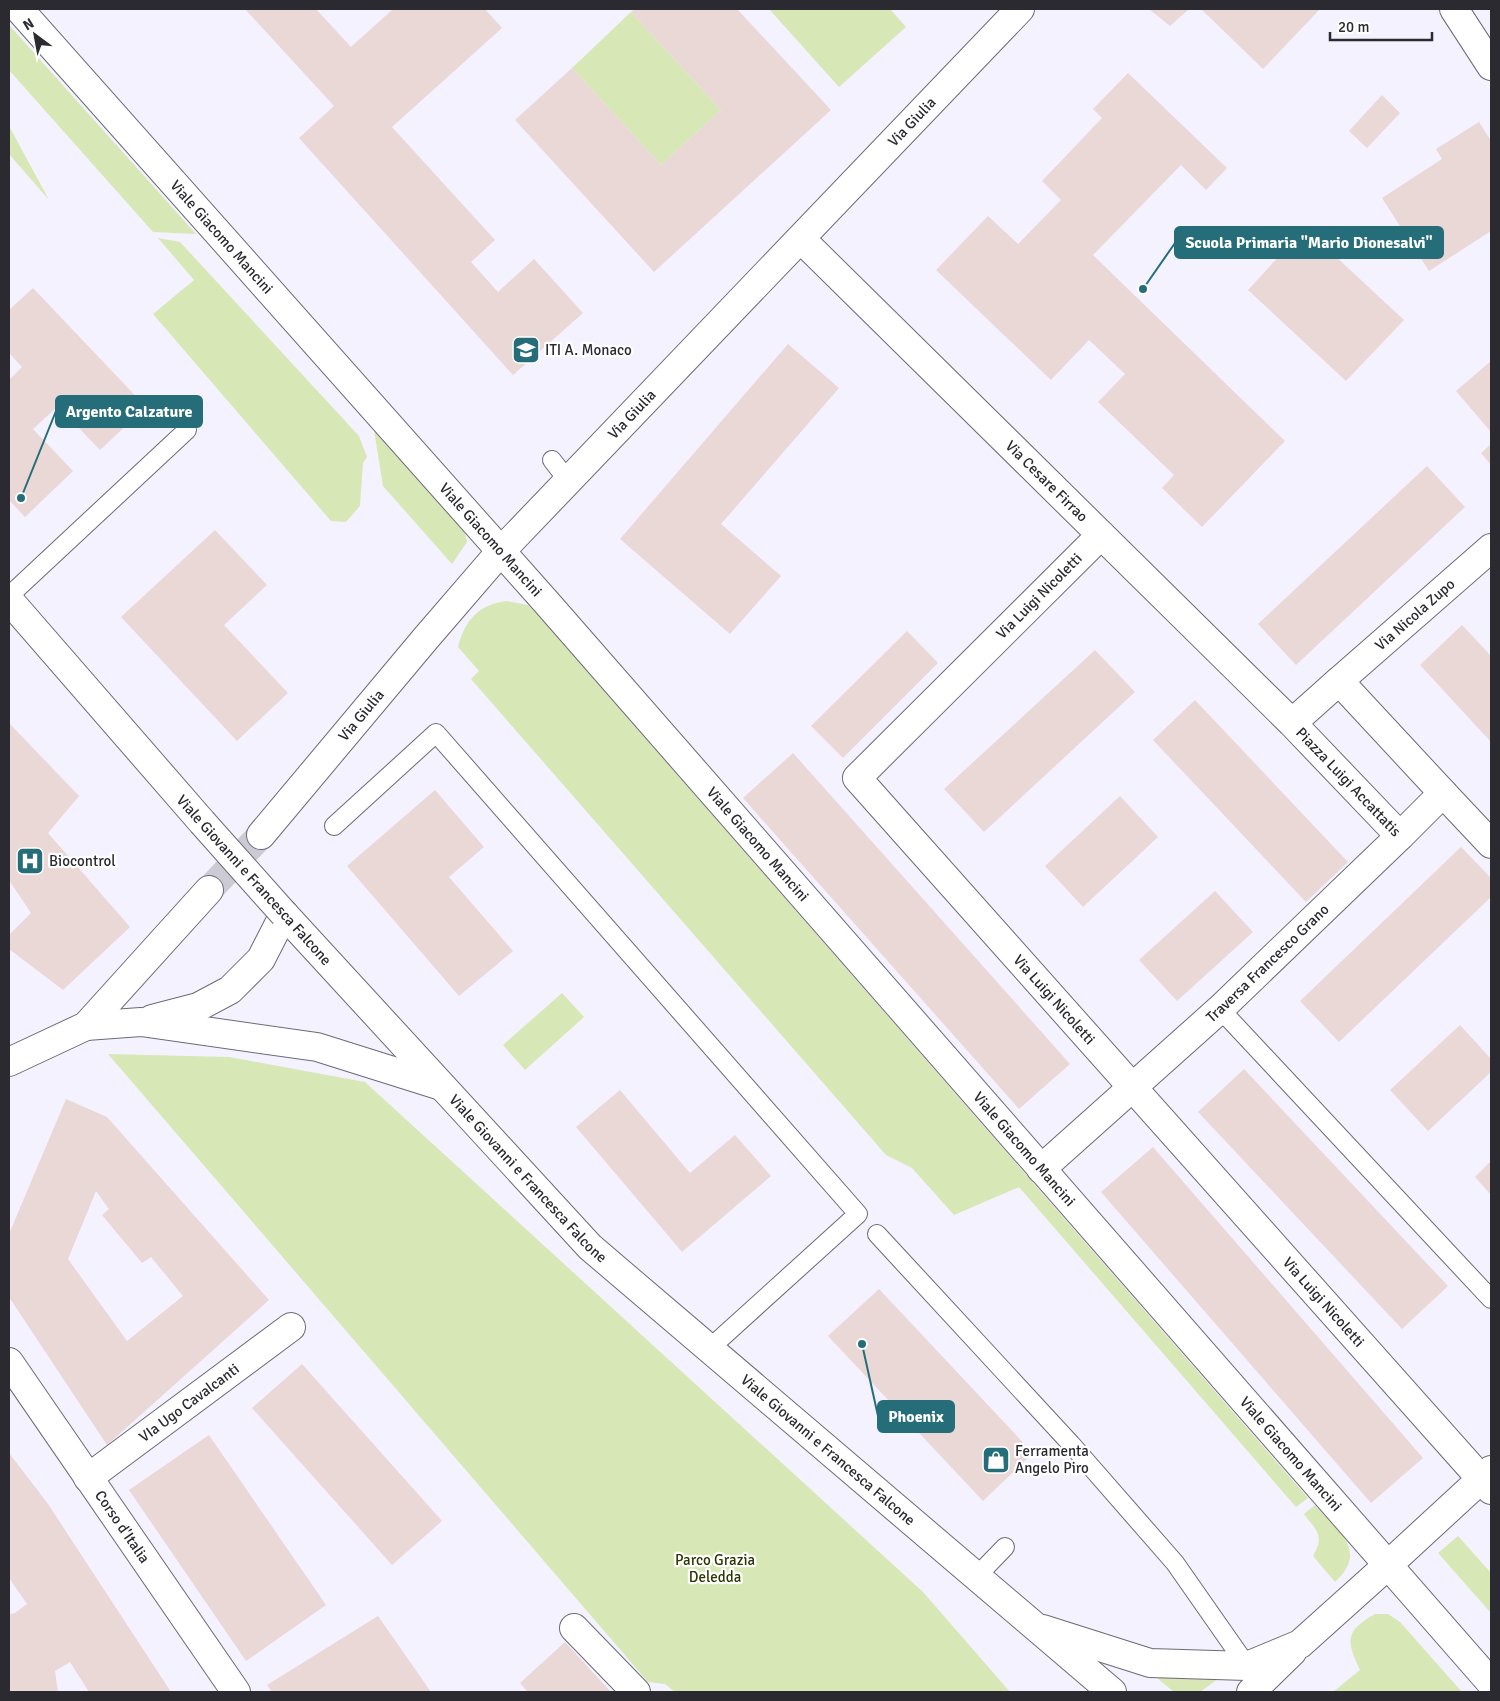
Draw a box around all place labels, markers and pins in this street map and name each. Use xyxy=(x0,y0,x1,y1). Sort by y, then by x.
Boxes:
callout: Scuola Primaria "Mario Dionesalvi" xyxy=(1175,227,1443,258)
school or university icon: ITI A. Monaco xyxy=(511,335,541,365)
place label: ITI A. Monaco xyxy=(545,341,632,359)
callout: Argento Calzature xyxy=(56,396,202,427)
hospital icon: Biocontrol xyxy=(15,846,45,876)
place label: Biocontrol xyxy=(49,852,116,870)
callout: Phoenix xyxy=(878,1401,954,1432)
place label: Ferramenta Angelo Piro xyxy=(1015,1442,1089,1477)
shop icon: Ferramenta Angelo Piro xyxy=(981,1445,1011,1475)

